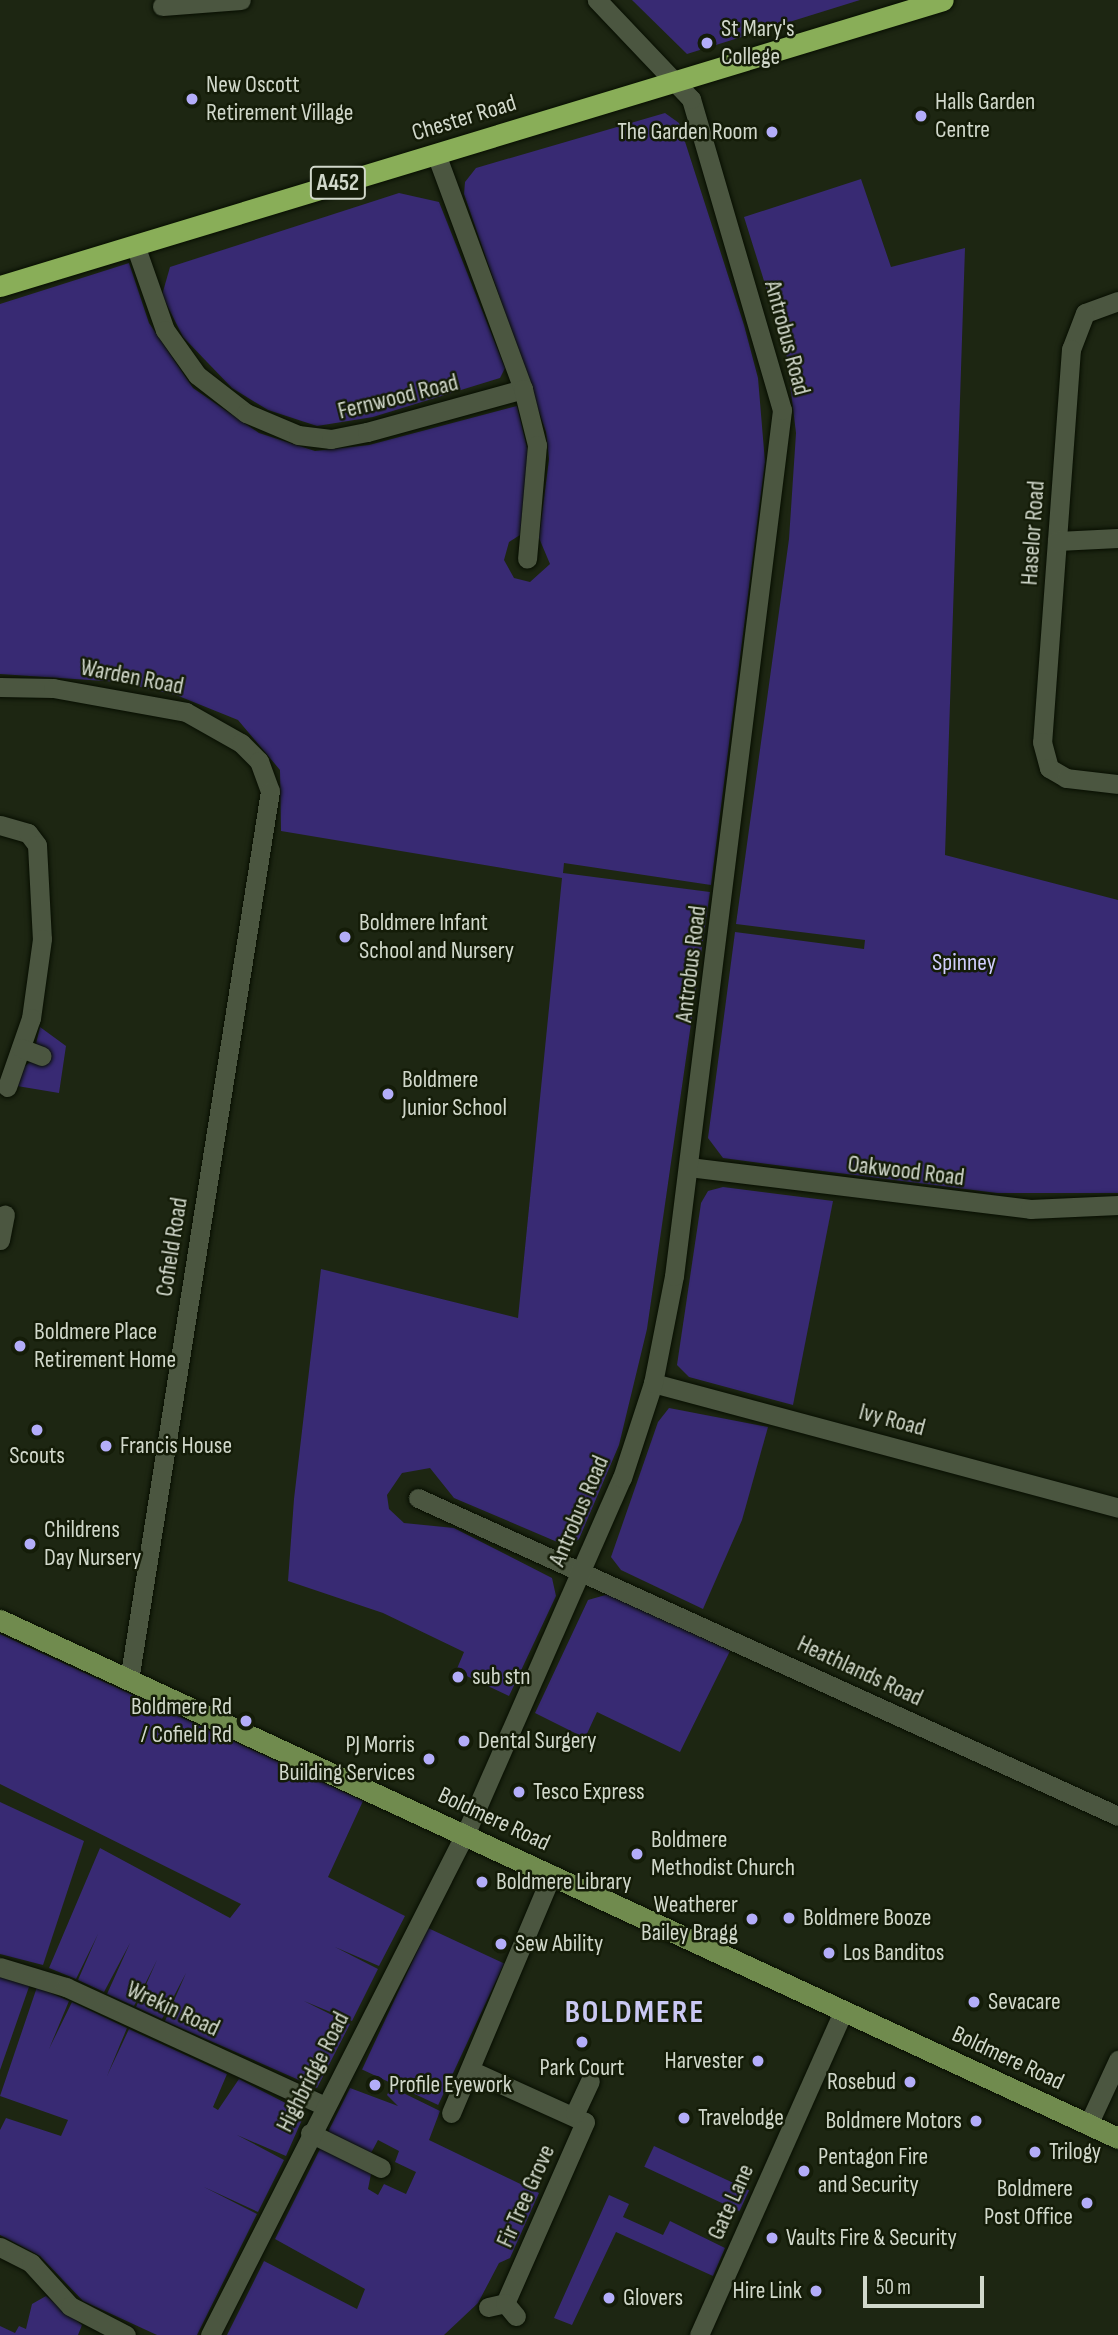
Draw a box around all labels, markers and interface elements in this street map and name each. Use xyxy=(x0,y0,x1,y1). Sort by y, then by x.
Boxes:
place label: St Mary's College xyxy=(721,15,795,71)
marker: St Mary's College xyxy=(699,35,715,51)
place label: New Oscott Retirement Village xyxy=(206,71,354,127)
street label: Chester Road xyxy=(408,88,520,148)
place label: Halls Garden Centre xyxy=(935,88,1035,144)
marker: New Oscott Retirement Village xyxy=(184,91,200,107)
marker: Halls Garden Centre xyxy=(913,108,929,124)
place label: The Garden Room xyxy=(617,118,758,146)
marker: The Garden Room xyxy=(764,124,780,140)
road number: A452 xyxy=(308,164,368,202)
street label: Antrobus Road xyxy=(758,278,816,398)
street label: Fernwood Road xyxy=(335,368,461,426)
street label: Haselor Road xyxy=(1015,480,1051,586)
street label: Warden Road xyxy=(78,653,186,701)
street label: Antrobus Road xyxy=(670,904,712,1024)
place label: Boldmere Infant School and Nursery xyxy=(359,909,514,965)
marker: Boldmere Infant School and Nursery xyxy=(337,929,353,945)
park label: Spinney xyxy=(932,949,996,977)
place label: Boldmere Junior School xyxy=(402,1066,507,1122)
marker: Boldmere Junior School xyxy=(380,1086,396,1102)
street label: Oakwood Road xyxy=(846,1150,966,1192)
street label: Cofield Road xyxy=(150,1196,194,1298)
place label: Boldmere Place Retirement Home xyxy=(34,1318,176,1374)
marker: Boldmere Place Retirement Home xyxy=(12,1338,28,1354)
street label: Ivy Road xyxy=(856,1397,928,1443)
marker: Scouts xyxy=(29,1422,45,1438)
place label: Francis House xyxy=(120,1432,232,1460)
marker: Francis House xyxy=(98,1438,114,1454)
place label: Scouts xyxy=(9,1442,65,1470)
street label: Antrobus Road xyxy=(543,1451,615,1571)
place label: Childrens Day Nursery xyxy=(44,1516,141,1572)
marker: Childrens Day Nursery xyxy=(22,1536,38,1552)
street label: Heathlands Road xyxy=(793,1629,927,1713)
place label: sub stn xyxy=(472,1663,531,1691)
marker: sub stn xyxy=(450,1669,466,1685)
place label: Boldmere Rd / Cofield Rd xyxy=(131,1693,232,1749)
marker: Boldmere Rd / Cofield Rd xyxy=(238,1713,254,1729)
place label: Dental Surgery xyxy=(478,1727,597,1755)
place label: PJ Morris Building Services xyxy=(279,1731,415,1787)
marker: Dental Surgery xyxy=(456,1733,472,1749)
marker: PJ Morris Building Services xyxy=(421,1751,437,1767)
place label: Tesco Express xyxy=(533,1778,645,1806)
street label: Boldmere Road xyxy=(433,1781,555,1857)
marker: Tesco Express xyxy=(511,1784,527,1800)
place label: Boldmere Methodist Church xyxy=(651,1826,795,1882)
marker: Boldmere Methodist Church xyxy=(629,1846,645,1862)
place label: Boldmere Library xyxy=(496,1868,632,1896)
marker: Boldmere Library xyxy=(474,1874,490,1890)
place label: Weatherer Bailey Bragg xyxy=(641,1891,738,1947)
place label: Boldmere Booze xyxy=(803,1904,931,1932)
marker: Boldmere Booze xyxy=(781,1910,797,1926)
marker: Weatherer Bailey Bragg xyxy=(744,1911,760,1927)
place label: Sew Ability xyxy=(515,1930,603,1958)
marker: Sew Ability xyxy=(493,1936,509,1952)
place label: Los Banditos xyxy=(843,1939,944,1967)
marker: Los Banditos xyxy=(821,1945,837,1961)
street label: Wrekin Road xyxy=(122,1975,224,2043)
place label: Sevacare xyxy=(988,1988,1061,2016)
district label: BOLDMERE xyxy=(566,1994,704,2032)
marker: Sevacare xyxy=(966,1994,982,2010)
street label: Highbridge Road xyxy=(270,2007,356,2137)
street label: Boldmere Road xyxy=(947,2020,1069,2096)
marker: Park Court xyxy=(574,2034,590,2050)
place label: Harvester xyxy=(664,2047,744,2075)
marker: Harvester xyxy=(750,2053,766,2069)
place label: Park Court xyxy=(540,2054,624,2082)
place label: Rosebud xyxy=(827,2068,896,2096)
place label: Profile Eyework xyxy=(389,2071,512,2099)
marker: Rosebud xyxy=(902,2074,918,2090)
marker: Profile Eyework xyxy=(367,2077,383,2093)
place label: Travelodge xyxy=(698,2104,784,2132)
place label: Boldmere Motors xyxy=(825,2107,962,2135)
marker: Travelodge xyxy=(676,2110,692,2126)
marker: Boldmere Motors xyxy=(968,2113,984,2129)
place label: Trilogy xyxy=(1049,2138,1101,2166)
street label: Fir Tree Grove xyxy=(491,2140,561,2252)
place label: Pentagon Fire and Security xyxy=(818,2143,928,2199)
marker: Trilogy xyxy=(1027,2144,1043,2160)
street label: Gate Lane xyxy=(702,2160,760,2244)
marker: Pentagon Fire and Security xyxy=(796,2163,812,2179)
place label: Boldmere Post Office xyxy=(984,2175,1073,2231)
marker: Boldmere Post Office xyxy=(1079,2195,1095,2211)
place label: Vaults Fire & Security xyxy=(786,2224,957,2252)
marker: Vaults Fire & Security xyxy=(764,2230,780,2246)
scale bar xyxy=(866,2262,987,2306)
text: 50 m xyxy=(876,2275,911,2300)
place label: Hire Link xyxy=(733,2277,802,2305)
marker: Hire Link xyxy=(808,2283,824,2299)
place label: Glovers xyxy=(623,2284,683,2312)
marker: Glovers xyxy=(601,2290,617,2306)

